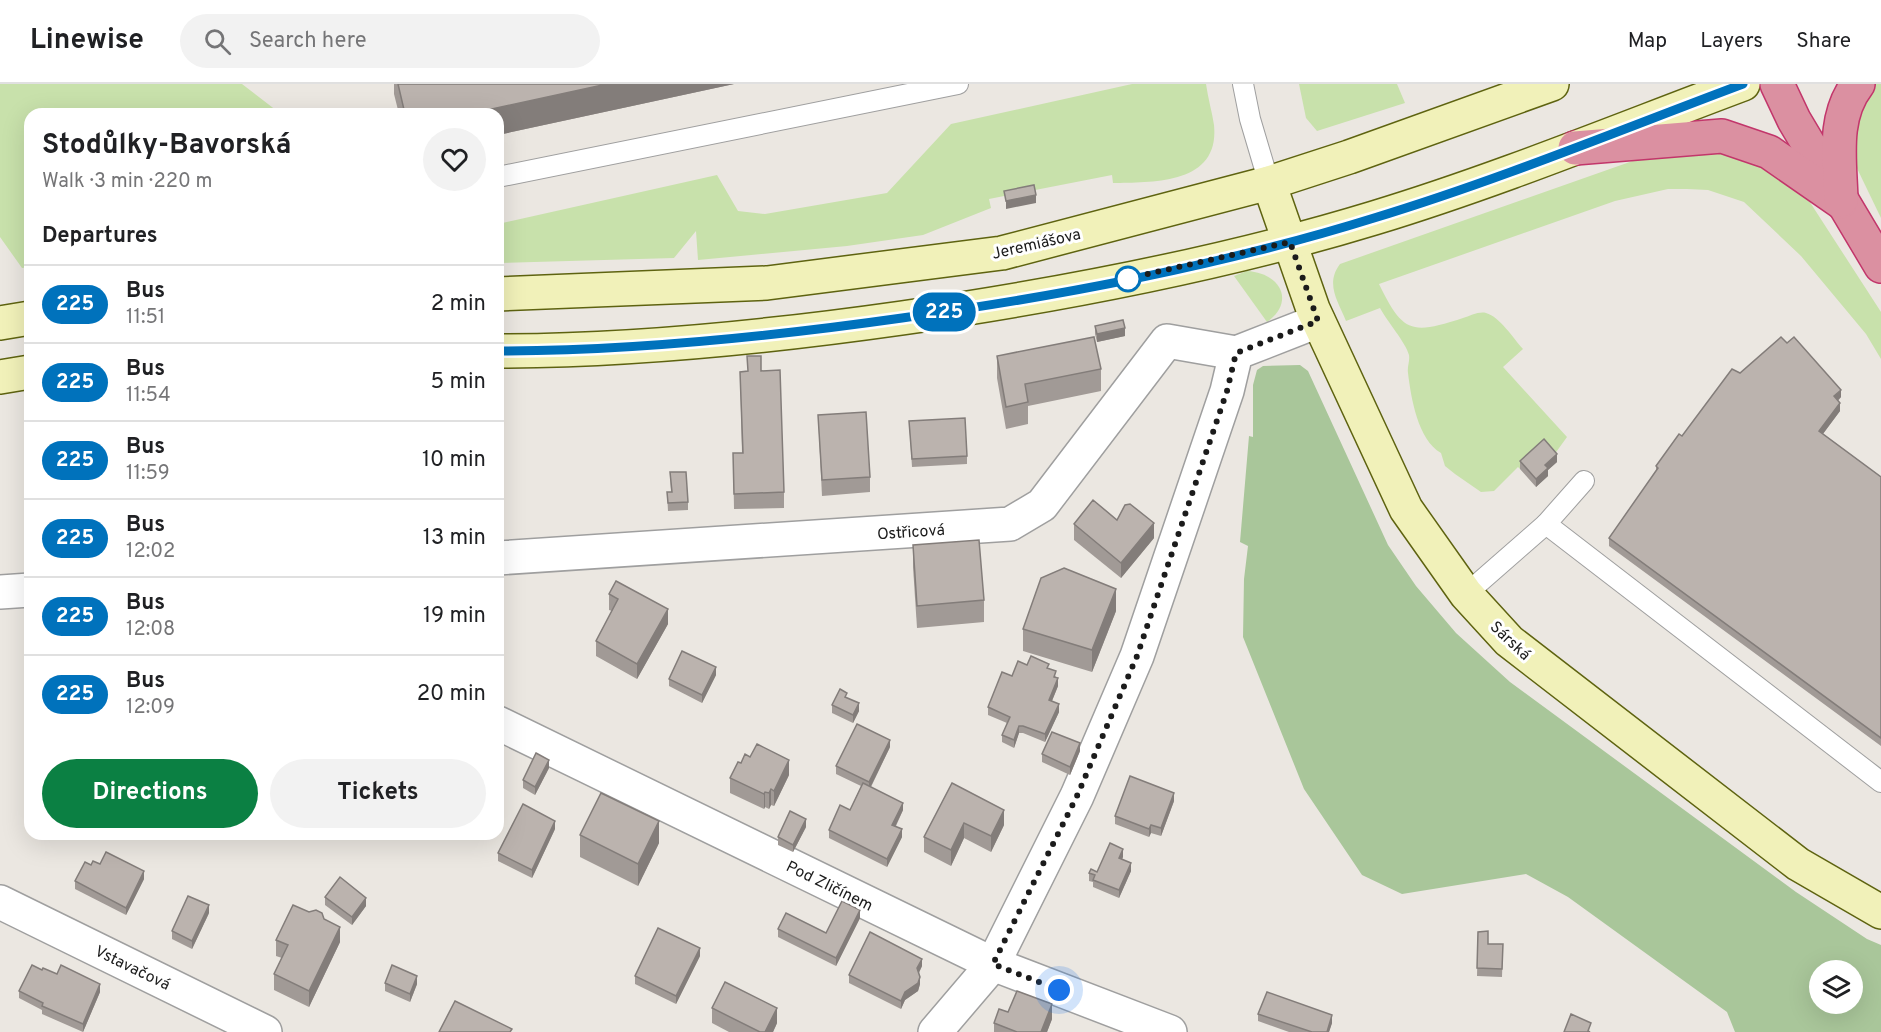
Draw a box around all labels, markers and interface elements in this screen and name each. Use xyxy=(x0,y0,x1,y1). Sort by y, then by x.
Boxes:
search box xyxy=(180,14,600,68)
text: Linewise xyxy=(30,23,144,59)
icon: search xyxy=(201,25,234,58)
text: Search here xyxy=(249,28,366,55)
text: Map xyxy=(1628,28,1667,55)
text: Layers xyxy=(1700,28,1763,55)
text: Share xyxy=(1796,28,1851,55)
text: Stodůlky-Bavorská xyxy=(42,128,291,164)
button: heart xyxy=(423,128,486,191)
text: Walk · 3 min · 220 m xyxy=(42,169,212,195)
text: Departures xyxy=(42,223,158,250)
street label: Jeremiášova xyxy=(990,225,1083,265)
unlabelled marker xyxy=(1115,266,1141,292)
text: Bus xyxy=(126,278,165,305)
text: 225 xyxy=(56,291,94,318)
text: 2 min xyxy=(431,291,486,318)
line badge: 225 xyxy=(910,292,978,332)
text: 225 xyxy=(925,299,963,326)
text: 11:51 xyxy=(126,305,165,331)
text: Bus xyxy=(126,356,165,383)
text: 225 xyxy=(56,369,94,396)
text: 5 min xyxy=(431,369,486,396)
text: 11:54 xyxy=(126,383,171,409)
text: Bus xyxy=(126,434,165,461)
text: 225 xyxy=(56,447,94,474)
text: 10 min xyxy=(422,447,486,474)
text: 11:59 xyxy=(126,461,170,487)
text: Bus xyxy=(126,512,165,539)
street label: Ostřicová xyxy=(877,521,946,545)
text: 225 xyxy=(56,525,94,552)
text: 13 min xyxy=(423,525,486,552)
text: 12:02 xyxy=(126,539,175,565)
text: Bus xyxy=(126,590,165,617)
text: 225 xyxy=(56,603,94,630)
text: 19 min xyxy=(423,603,486,630)
text: 12:08 xyxy=(126,617,175,643)
street label: Sárská xyxy=(1485,618,1534,665)
text: Bus xyxy=(126,668,165,695)
text: 225 xyxy=(56,681,94,708)
text: 20 min xyxy=(417,681,486,708)
text: 12:09 xyxy=(126,695,175,721)
button: Directions xyxy=(42,759,258,828)
button: Tickets xyxy=(270,759,486,828)
street label: Pod Zličínem xyxy=(782,857,876,916)
street label: Vstavačová xyxy=(91,942,173,996)
map controls xyxy=(1809,960,1863,1014)
button: layers xyxy=(1809,960,1863,1014)
your location xyxy=(1044,975,1074,1005)

